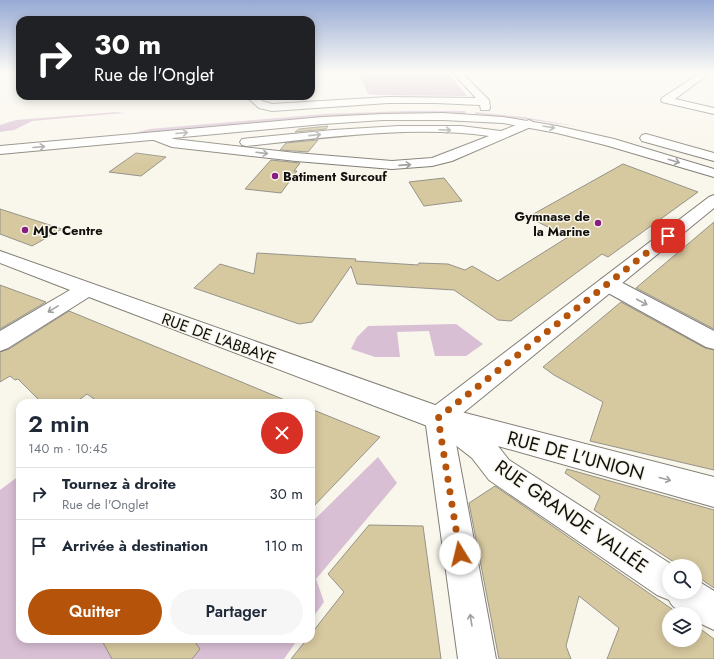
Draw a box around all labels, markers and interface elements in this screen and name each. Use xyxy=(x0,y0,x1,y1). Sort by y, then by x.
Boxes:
text: 30 m xyxy=(94,24,161,65)
icon: right xyxy=(28,32,80,84)
text: Rue de l'Onglet xyxy=(94,62,214,88)
one-way arrow xyxy=(542,123,555,131)
one-way arrow xyxy=(438,126,451,133)
one-way arrow xyxy=(175,130,188,137)
one-way arrow xyxy=(308,131,321,139)
one-way arrow xyxy=(32,143,45,150)
one-way arrow xyxy=(255,149,268,157)
one-way arrow xyxy=(668,158,680,166)
one-way arrow xyxy=(398,161,411,168)
place label: Batiment Surcouf xyxy=(283,167,387,186)
marker: Batiment Surcouf xyxy=(270,171,280,181)
place label: Gymnase de la Marine xyxy=(515,207,591,241)
marker: Gymnase de la Marine xyxy=(593,218,603,228)
pin xyxy=(651,219,685,253)
place label: MJC Centre xyxy=(33,221,103,240)
marker: MJC Centre xyxy=(20,225,30,235)
icon: arrive xyxy=(657,225,679,247)
one-way arrow xyxy=(636,299,648,307)
one-way arrow xyxy=(47,306,59,314)
street label: RUE DE L'ABBAYE xyxy=(158,307,279,370)
text: 2 min xyxy=(28,406,90,441)
button: close xyxy=(261,412,303,454)
street label: RUE DE L'UNION xyxy=(504,424,647,487)
text: 140 m · 10:45 xyxy=(28,439,107,458)
street label: RUE GRANDE VALLÉE xyxy=(490,453,654,580)
text: Tournez à droite xyxy=(62,473,176,495)
one-way arrow xyxy=(659,475,672,483)
icon: right xyxy=(28,483,50,505)
text: 30 m xyxy=(270,483,303,505)
text: Rue de l'Onglet xyxy=(62,495,148,514)
position arrow xyxy=(439,533,481,575)
icon: arrive xyxy=(28,535,50,557)
text: Arrivée à destination xyxy=(62,535,208,557)
text: 110 m xyxy=(264,535,303,557)
map controls xyxy=(662,559,702,647)
button: search xyxy=(662,559,702,599)
button: Quitter xyxy=(28,589,162,635)
button: Partager xyxy=(170,589,303,635)
button: layers xyxy=(662,607,702,647)
one-way arrow xyxy=(466,614,474,627)

